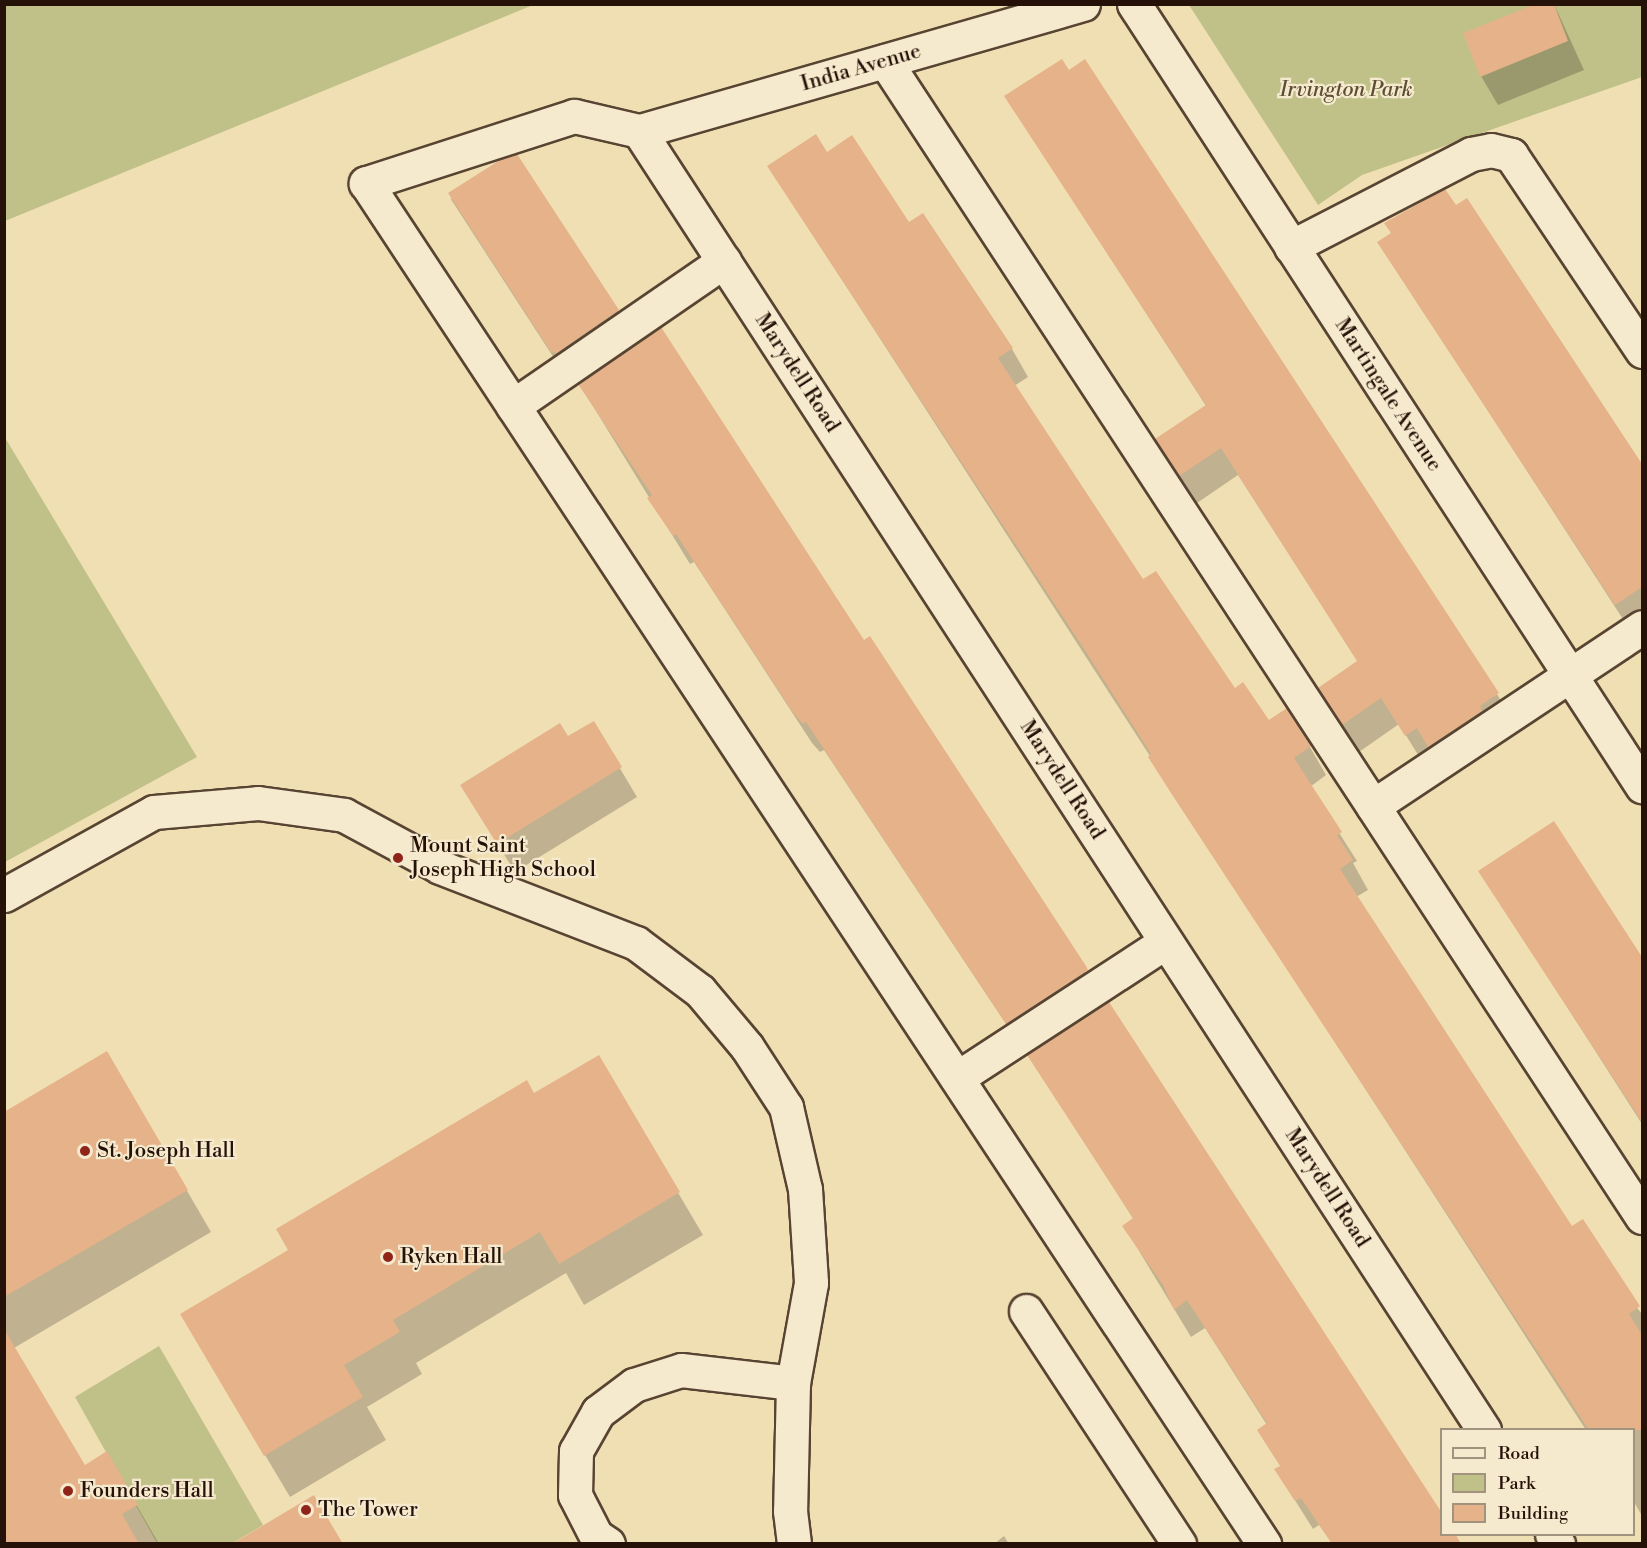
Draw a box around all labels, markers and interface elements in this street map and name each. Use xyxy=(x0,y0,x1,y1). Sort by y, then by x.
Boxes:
street label: India Avenue xyxy=(798,39,924,97)
park label: Irvington Park xyxy=(1279,77,1413,103)
street label: Marydell Road xyxy=(749,309,845,437)
street label: Martingale Avenue xyxy=(1329,314,1447,476)
street label: Marydell Road xyxy=(1014,716,1110,844)
place label: Mount Saint Joseph High School xyxy=(410,833,596,883)
marker: Mount Saint Joseph High School xyxy=(391,851,405,865)
street label: Marydell Road xyxy=(1279,1124,1375,1252)
place label: St. Joseph Hall xyxy=(97,1138,235,1164)
marker: St. Joseph Hall xyxy=(78,1144,92,1158)
place label: Ryken Hall xyxy=(400,1244,503,1270)
marker: Ryken Hall xyxy=(381,1250,395,1264)
legend xyxy=(1440,1428,1635,1536)
text: Road xyxy=(1498,1442,1540,1465)
text: Park xyxy=(1498,1472,1535,1495)
place label: Founders Hall xyxy=(80,1478,214,1504)
marker: Founders Hall xyxy=(61,1484,75,1498)
place label: The Tower xyxy=(318,1497,418,1523)
text: Building xyxy=(1498,1502,1568,1525)
marker: The Tower xyxy=(299,1503,313,1517)

